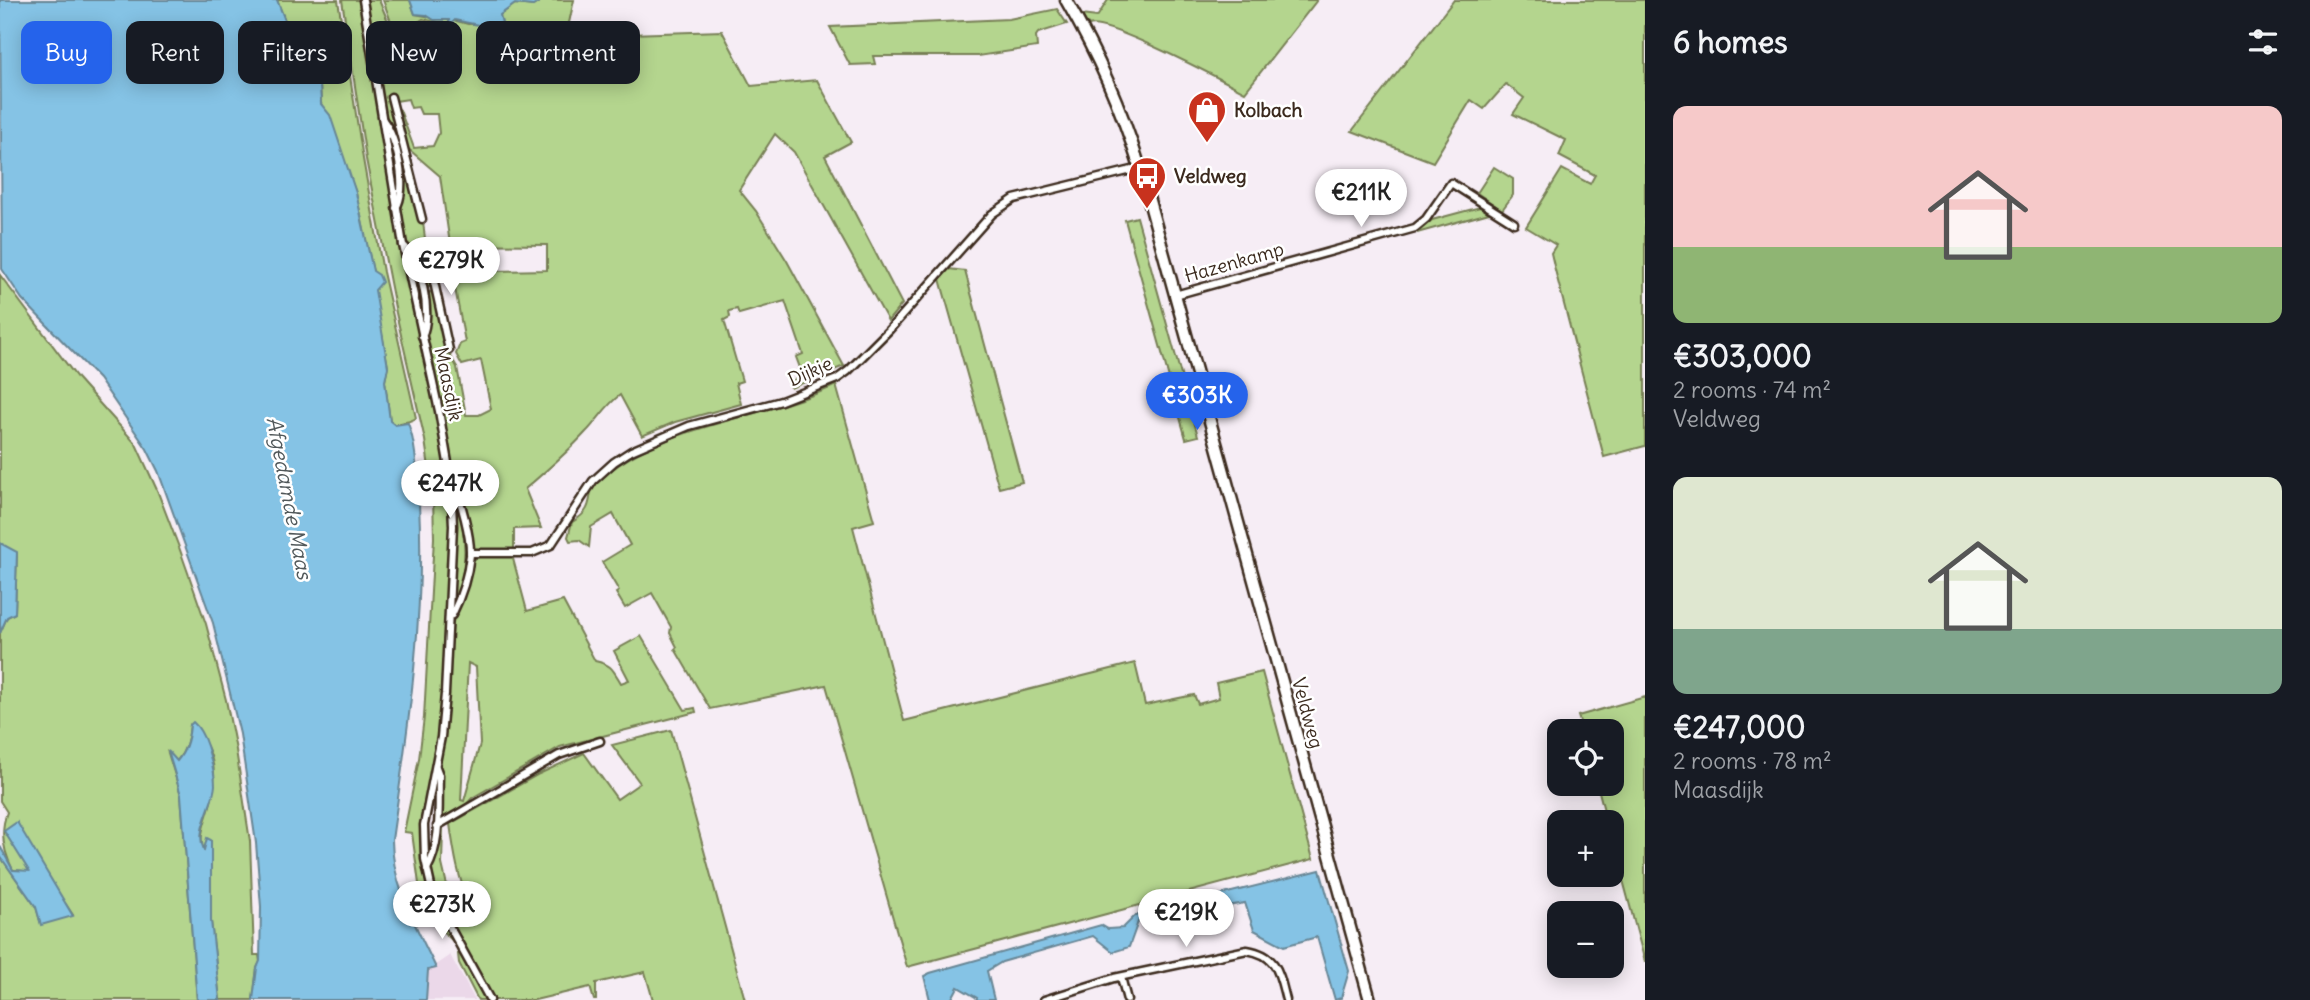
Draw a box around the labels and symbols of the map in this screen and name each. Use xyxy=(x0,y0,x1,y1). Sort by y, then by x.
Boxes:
shop icon: Kolbach xyxy=(1186,89,1228,144)
place label: Kolbach xyxy=(1234,98,1302,122)
bus stop icon: Veldweg xyxy=(1126,155,1168,210)
place label: Veldweg xyxy=(1174,164,1247,188)
pin: €211K xyxy=(1312,170,1410,229)
street label: Hazenkamp xyxy=(1181,236,1287,288)
pin: €279K xyxy=(402,238,500,297)
street label: Maasdijk xyxy=(429,345,469,423)
street label: Dijkje xyxy=(784,351,836,391)
pin: €303K xyxy=(1148,372,1246,432)
water label: Afgedamde Maas xyxy=(261,415,319,583)
pin: €247K xyxy=(401,461,499,520)
street label: Veldweg xyxy=(1287,675,1329,751)
pin: €273K xyxy=(393,881,491,941)
pin: €219K xyxy=(1137,890,1235,949)

